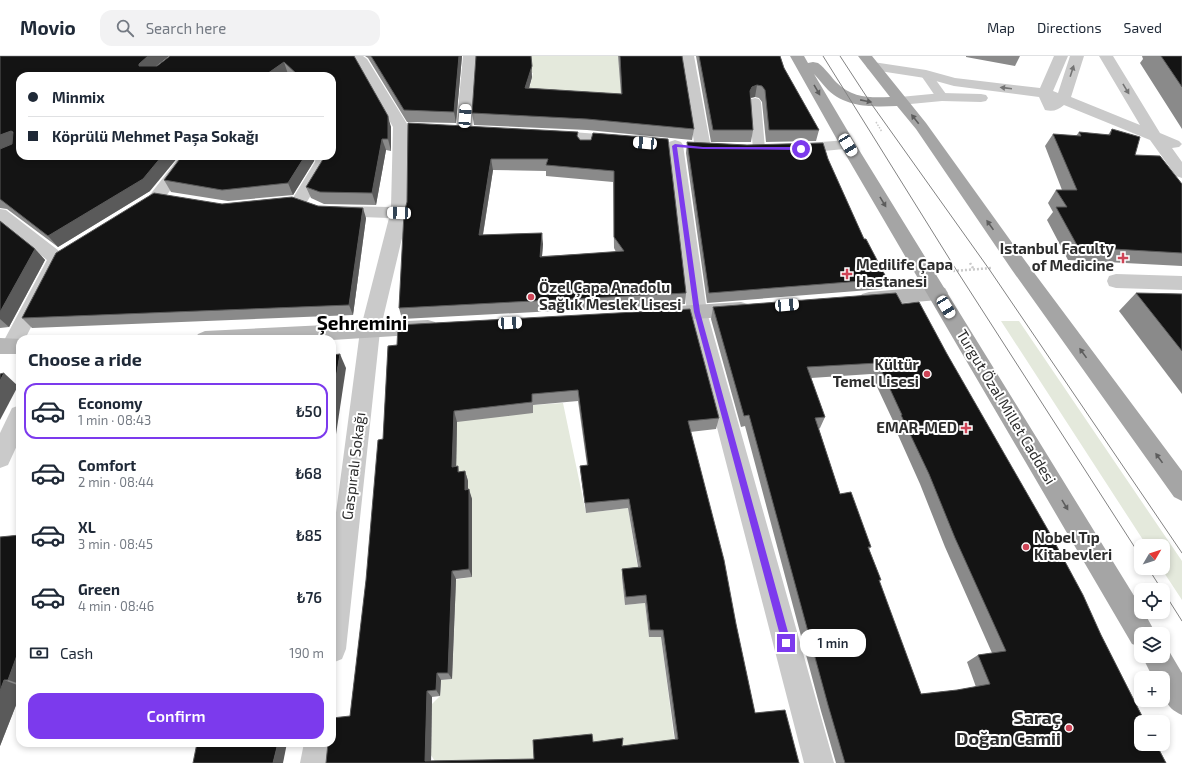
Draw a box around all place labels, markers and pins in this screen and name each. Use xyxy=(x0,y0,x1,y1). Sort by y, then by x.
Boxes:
place label: Istanbul Faculty of Medicine xyxy=(1000,239,1114,274)
marker: Istanbul Faculty of Medicine xyxy=(1117,252,1129,264)
place label: Medilife Çapa Hastanesi xyxy=(856,255,953,290)
marker: Medilife Çapa Hastanesi xyxy=(841,268,853,280)
place label: Özel Çapa Anadolu Sağlık Meslek Lisesi xyxy=(539,278,681,313)
marker: Özel Çapa Anadolu Sağlık Meslek Lisesi xyxy=(526,292,536,302)
place label: Kültür Temel Lisesi xyxy=(833,355,920,390)
marker: Kültür Temel Lisesi xyxy=(922,369,932,379)
place label: EMAR-MED xyxy=(876,418,957,436)
marker: EMAR-MED xyxy=(960,422,972,434)
place label: Nobel Tıp Kitabevleri xyxy=(1034,528,1112,563)
marker: Nobel Tıp Kitabevleri xyxy=(1021,542,1031,552)
place label: Saraç Doğan Camii xyxy=(956,706,1061,749)
marker: Saraç Doğan Camii xyxy=(1064,723,1074,733)

